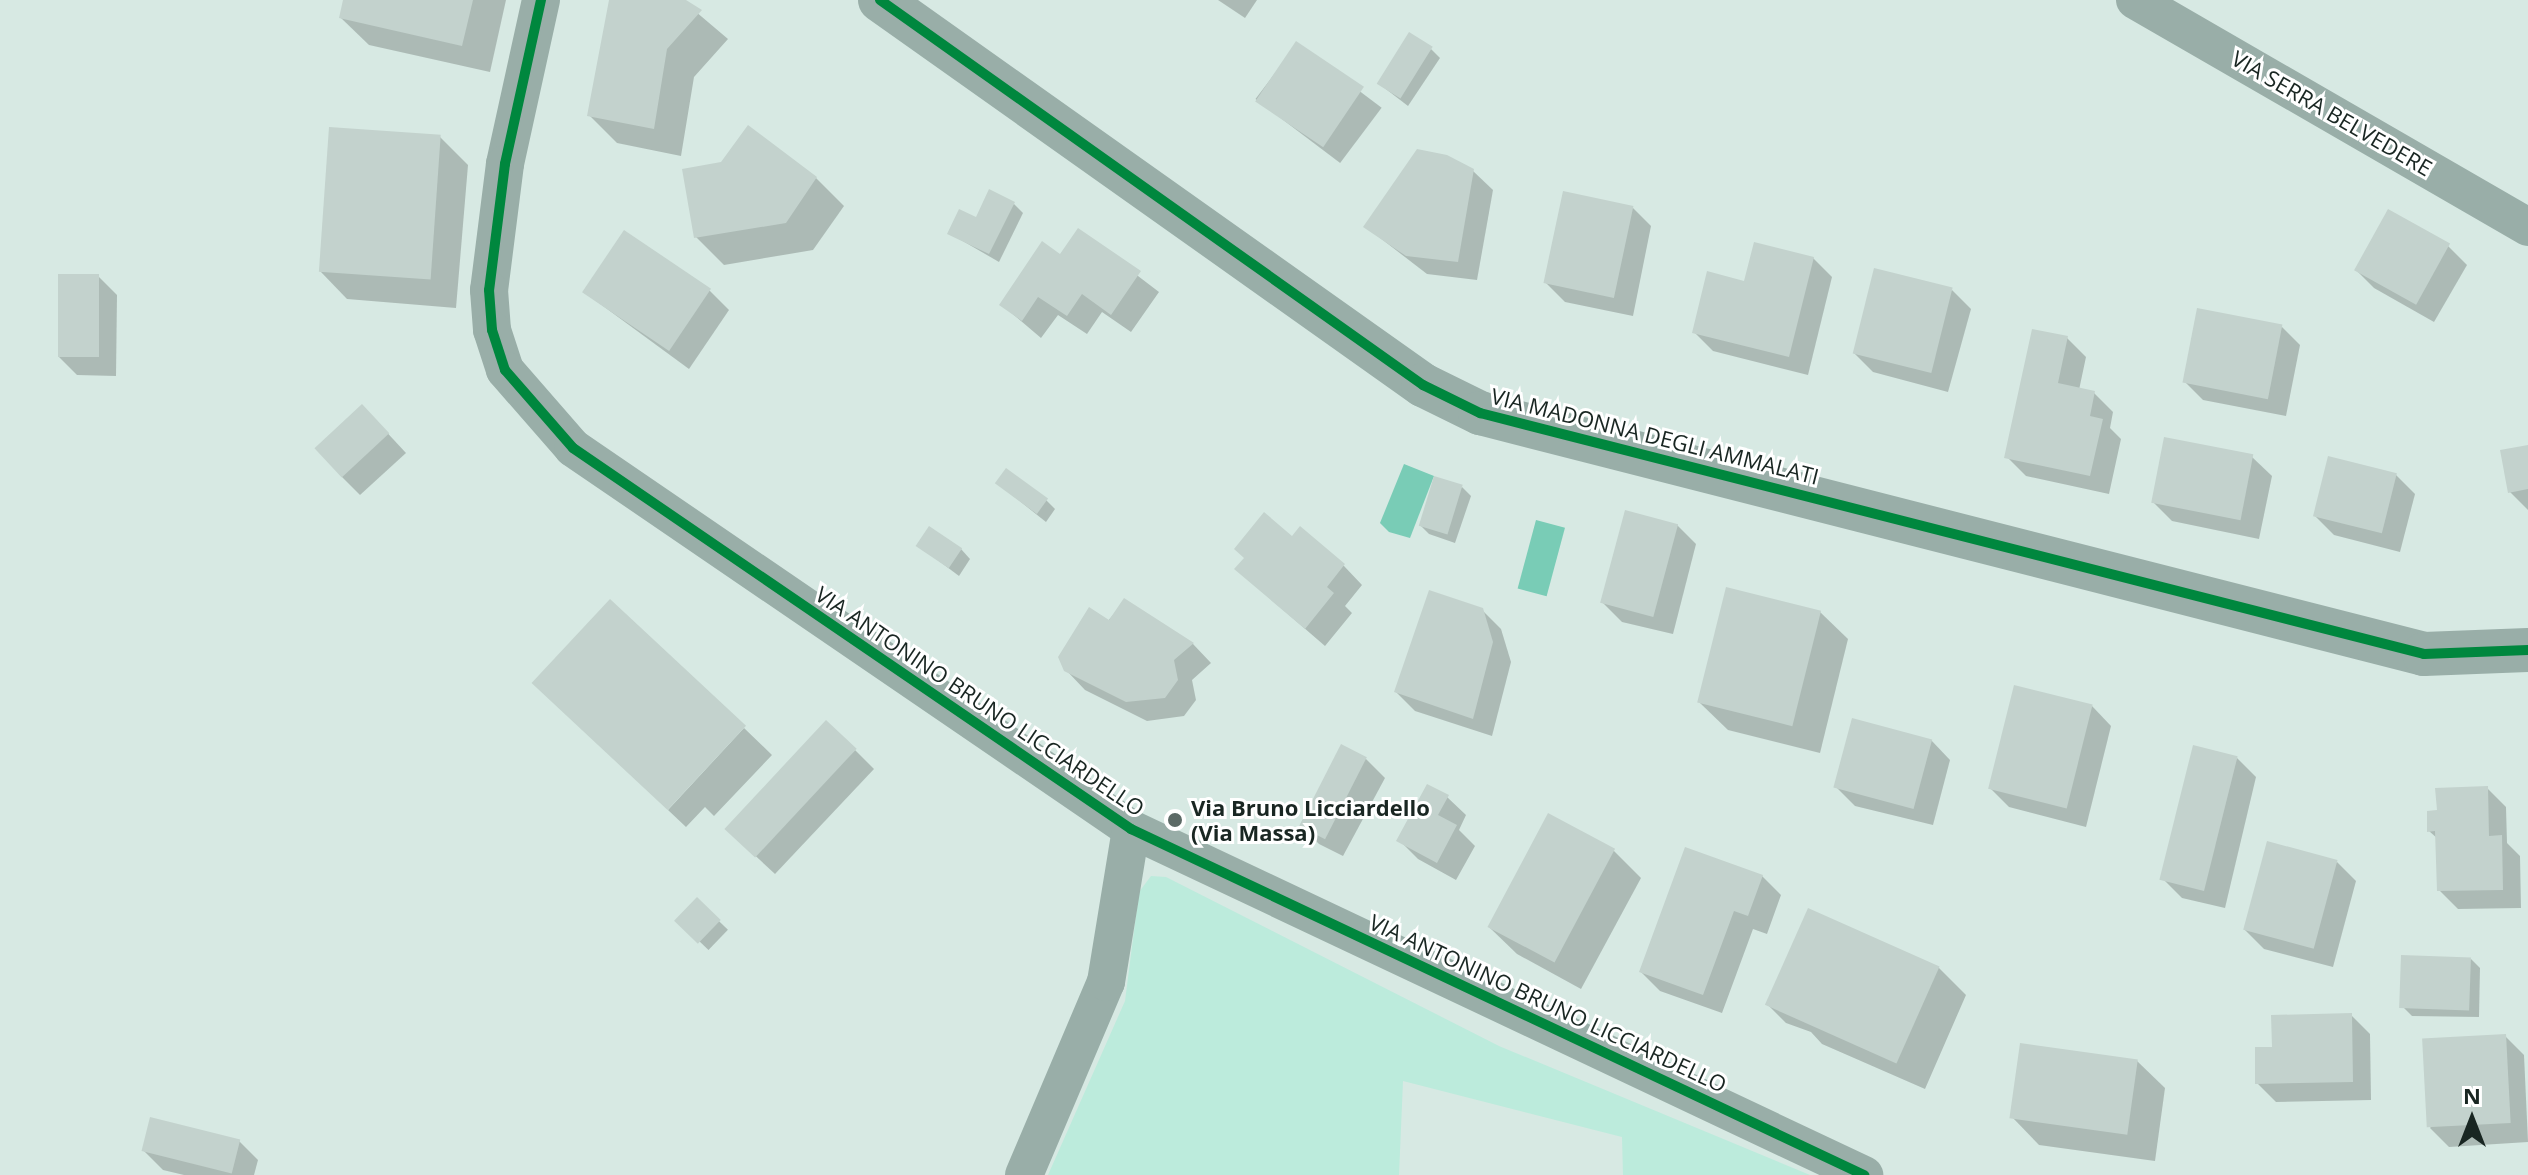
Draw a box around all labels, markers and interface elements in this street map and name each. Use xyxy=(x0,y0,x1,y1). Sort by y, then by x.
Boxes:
street label: VIA SERRA BELVEDERE xyxy=(2227,45,2437,181)
street label: VIA MADONNA DEGLI AMMALATI xyxy=(1488,382,1822,490)
street label: VIA ANTONINO BRUNO LICCIARDELLO xyxy=(810,581,1150,821)
place label: Via Bruno Licciardello (Via Massa) xyxy=(1191,794,1430,846)
marker: Via Bruno Licciardello (Via Massa) xyxy=(1166,811,1184,829)
street label: VIA ANTONINO BRUNO LICCIARDELLO xyxy=(1365,908,1731,1098)
north arrow xyxy=(2432,1079,2512,1159)
text: N xyxy=(2463,1080,2481,1110)

